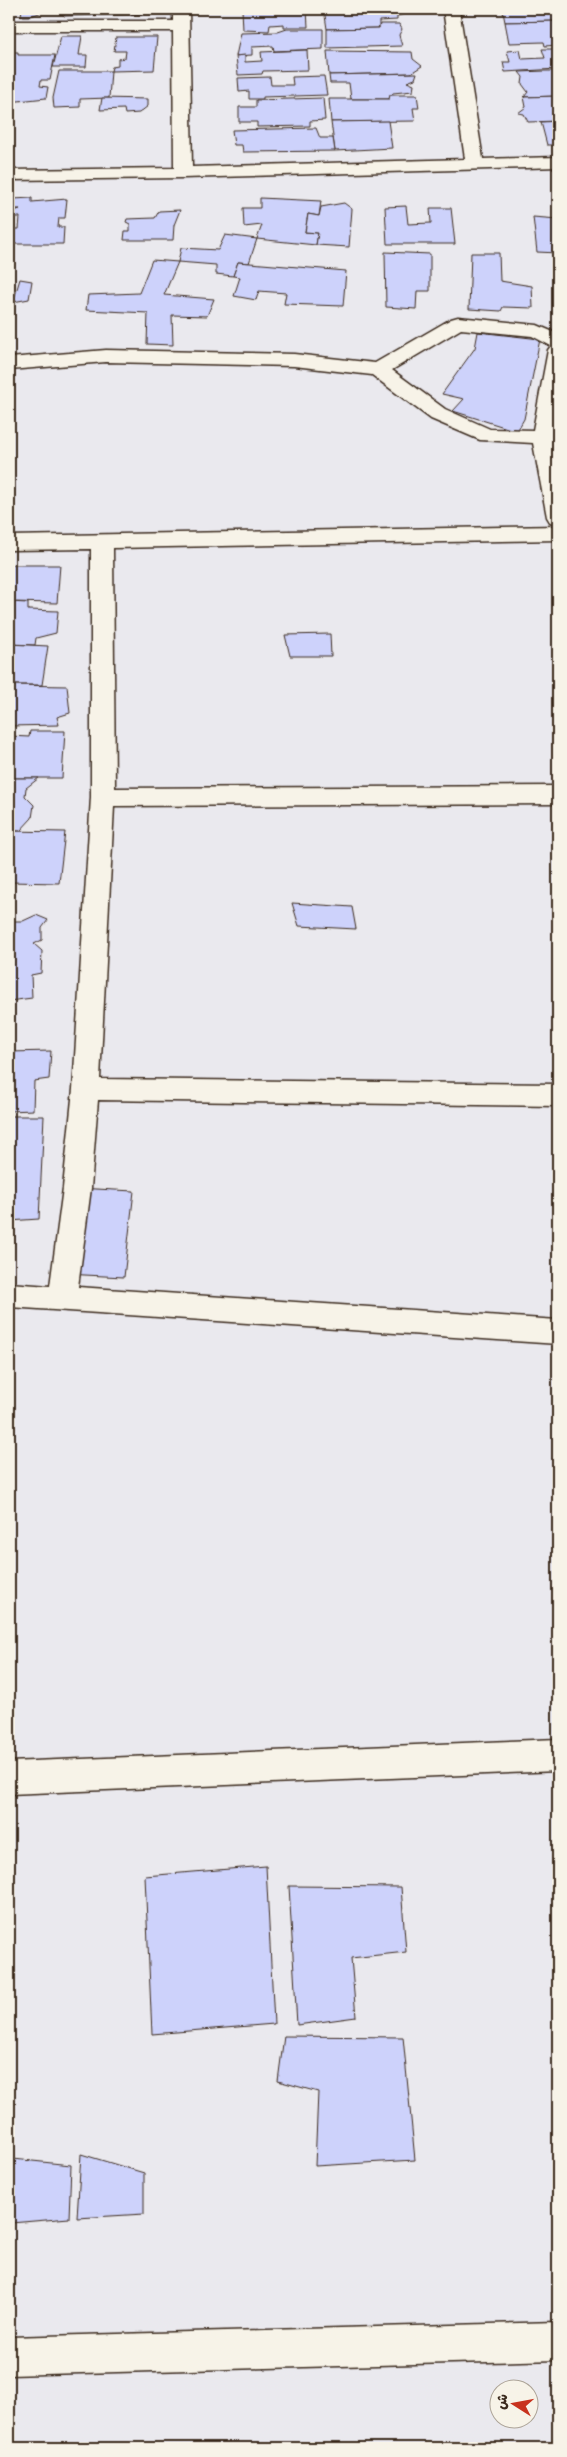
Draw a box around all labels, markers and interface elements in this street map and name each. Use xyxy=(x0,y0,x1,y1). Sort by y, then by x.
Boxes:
north arrow xyxy=(490,2380,540,2430)
text: ش xyxy=(491,2392,514,2411)

